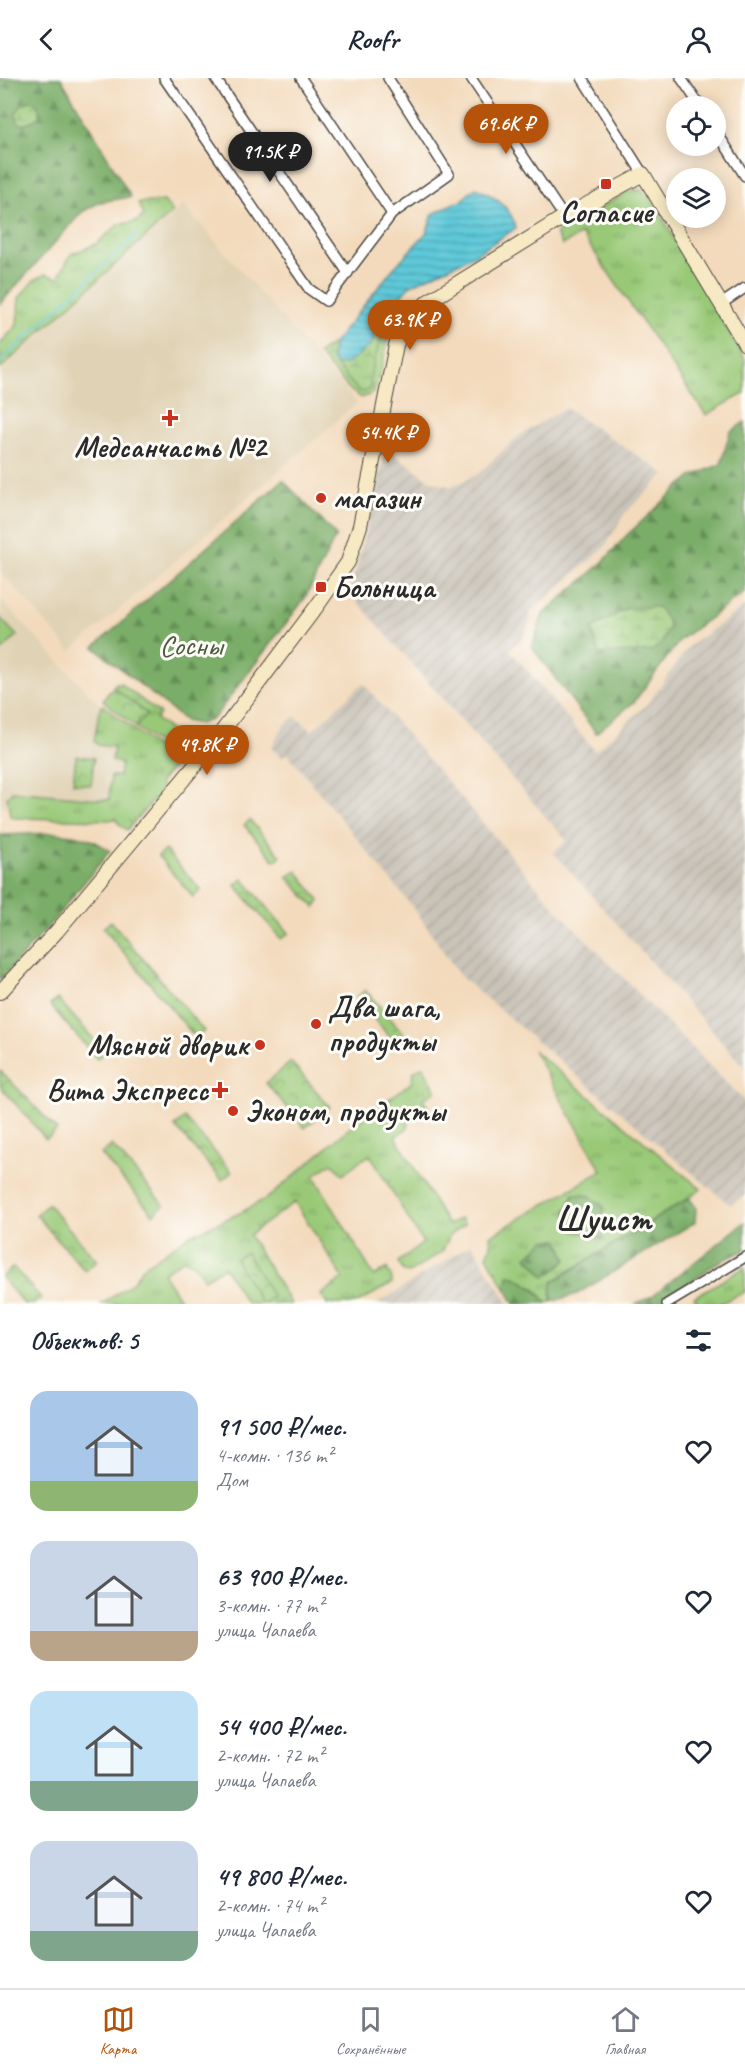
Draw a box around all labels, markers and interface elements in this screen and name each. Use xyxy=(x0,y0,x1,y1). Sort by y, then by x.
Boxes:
text: Roofr xyxy=(347,22,398,56)
icon: back xyxy=(30,23,63,56)
icon: person xyxy=(682,23,715,56)
map controls xyxy=(666,96,726,228)
button: locate xyxy=(666,96,726,156)
pin: 69.6K ₽ xyxy=(451,104,561,155)
text: 69.6K ₽ xyxy=(478,111,534,136)
pin: 91.5K ₽ xyxy=(215,132,325,183)
text: 91.5K ₽ xyxy=(242,139,298,164)
button: layers xyxy=(666,168,726,228)
marker: Согласие xyxy=(599,177,613,191)
place label: Согласие xyxy=(560,193,655,231)
pin: 63.9K ₽ xyxy=(355,300,465,351)
text: 63.9K ₽ xyxy=(382,307,438,332)
marker: Медсанчасть №2 xyxy=(161,409,179,427)
pin: 54.4K ₽ xyxy=(333,413,443,464)
text: 54.4K ₽ xyxy=(360,420,416,445)
place label: Медсанчасть №2 xyxy=(74,428,268,466)
place label: магазин xyxy=(333,479,422,517)
marker: магазин xyxy=(314,491,328,505)
place label: Больница xyxy=(333,568,437,606)
marker: Больница xyxy=(314,580,328,594)
park label: Сосны xyxy=(160,626,225,664)
pin: 49.8K ₽ xyxy=(152,725,262,776)
text: 49.8K ₽ xyxy=(179,732,235,757)
place label: Два шага, продукты xyxy=(328,988,440,1061)
marker: Два шага, продукты xyxy=(309,1017,323,1031)
place label: Мясной дворик xyxy=(88,1026,251,1064)
marker: Мясной дворик xyxy=(253,1038,267,1052)
place label: Вита Экспресс xyxy=(47,1071,210,1109)
marker: Вита Экспресс xyxy=(213,1083,227,1097)
place label: Эконом, продукты xyxy=(245,1092,447,1131)
marker: Эконом, продукты xyxy=(226,1104,240,1118)
district label: Шуист xyxy=(555,1195,654,1241)
text: Объектов: 5 xyxy=(30,1324,138,1357)
icon: filters xyxy=(682,1324,715,1357)
text: 91 500 ₽/мес. xyxy=(216,1410,346,1443)
icon: home xyxy=(78,1415,150,1487)
icon: heart xyxy=(682,1435,715,1468)
text: 4-комн. · 136 m² xyxy=(216,1443,333,1468)
text: Дом xyxy=(216,1468,248,1493)
text: 63 900 ₽/мес. xyxy=(216,1560,347,1593)
icon: home xyxy=(78,1565,150,1637)
icon: heart xyxy=(682,1585,715,1618)
text: 3-комн. · 77 m² xyxy=(216,1593,324,1618)
text: улица Чапаева xyxy=(216,1618,315,1643)
text: 54 400 ₽/мес. xyxy=(216,1710,347,1743)
icon: home xyxy=(78,1715,150,1787)
icon: heart xyxy=(682,1735,715,1768)
text: 2-комн. · 72 m² xyxy=(216,1743,324,1768)
text: улица Чапаева xyxy=(216,1768,315,1793)
text: 49 800 ₽/мес. xyxy=(216,1860,347,1893)
icon: home xyxy=(78,1865,150,1937)
icon: heart xyxy=(682,1885,715,1918)
text: 2-комн. · 74 m² xyxy=(216,1893,324,1918)
text: улица Чапаева xyxy=(216,1918,315,1943)
tab: Карта xyxy=(100,2003,136,2059)
tab: Сохранённые xyxy=(336,2003,405,2059)
tab: Главная xyxy=(605,2003,645,2059)

